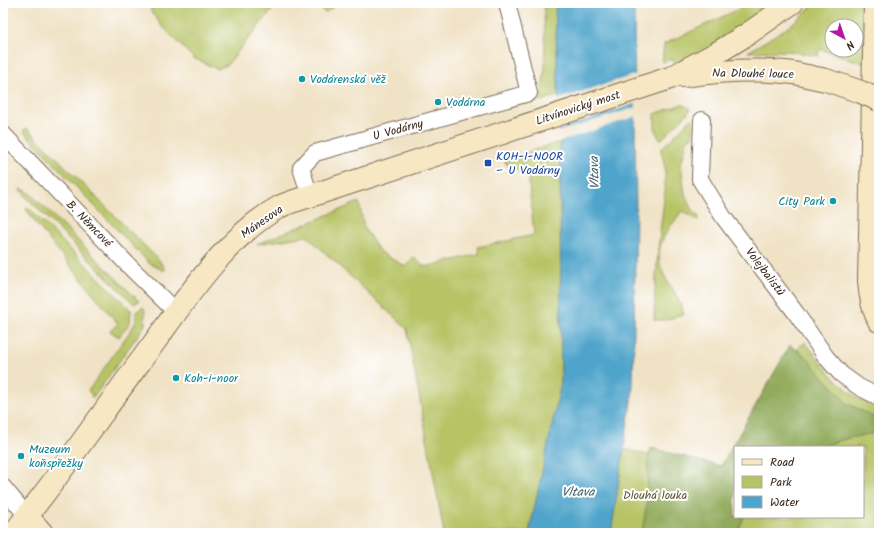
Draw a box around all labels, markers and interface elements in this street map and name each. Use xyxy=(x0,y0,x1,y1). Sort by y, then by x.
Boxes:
north arrow xyxy=(824,18,864,58)
text: N xyxy=(841,36,858,54)
street label: Na Dlouhé louce xyxy=(712,64,795,84)
place label: Vodárenská věž xyxy=(310,70,387,89)
marker: Vodárenská věž xyxy=(297,74,307,84)
street label: Litvínovický most xyxy=(533,85,623,131)
place label: Vodárna xyxy=(446,93,486,112)
marker: Vodárna xyxy=(433,97,443,107)
street label: U Vodárny xyxy=(371,114,426,146)
place label: KOH-I-NOOR – U Vodárny xyxy=(496,147,563,180)
water label: Vltava xyxy=(584,155,606,190)
marker: KOH-I-NOOR – U Vodárny xyxy=(483,158,493,168)
place label: City Park xyxy=(778,192,825,211)
street label: B. Němcové xyxy=(62,196,117,252)
marker: City Park xyxy=(828,196,838,206)
street label: Mánesova xyxy=(237,200,287,244)
street label: Volejbalistů xyxy=(740,244,790,300)
place label: Koh-i-noor xyxy=(184,369,239,388)
marker: Koh-i-noor xyxy=(171,373,181,383)
place label: Muzeum koňspřežky xyxy=(29,440,83,473)
legend xyxy=(734,446,864,518)
marker: Muzeum koňspřežky xyxy=(16,451,26,461)
text: Road xyxy=(770,453,795,472)
text: Park xyxy=(770,473,792,492)
water label: Vltava xyxy=(562,482,595,503)
park label: Dlouhá louka xyxy=(623,486,687,505)
text: Water xyxy=(770,493,800,512)

